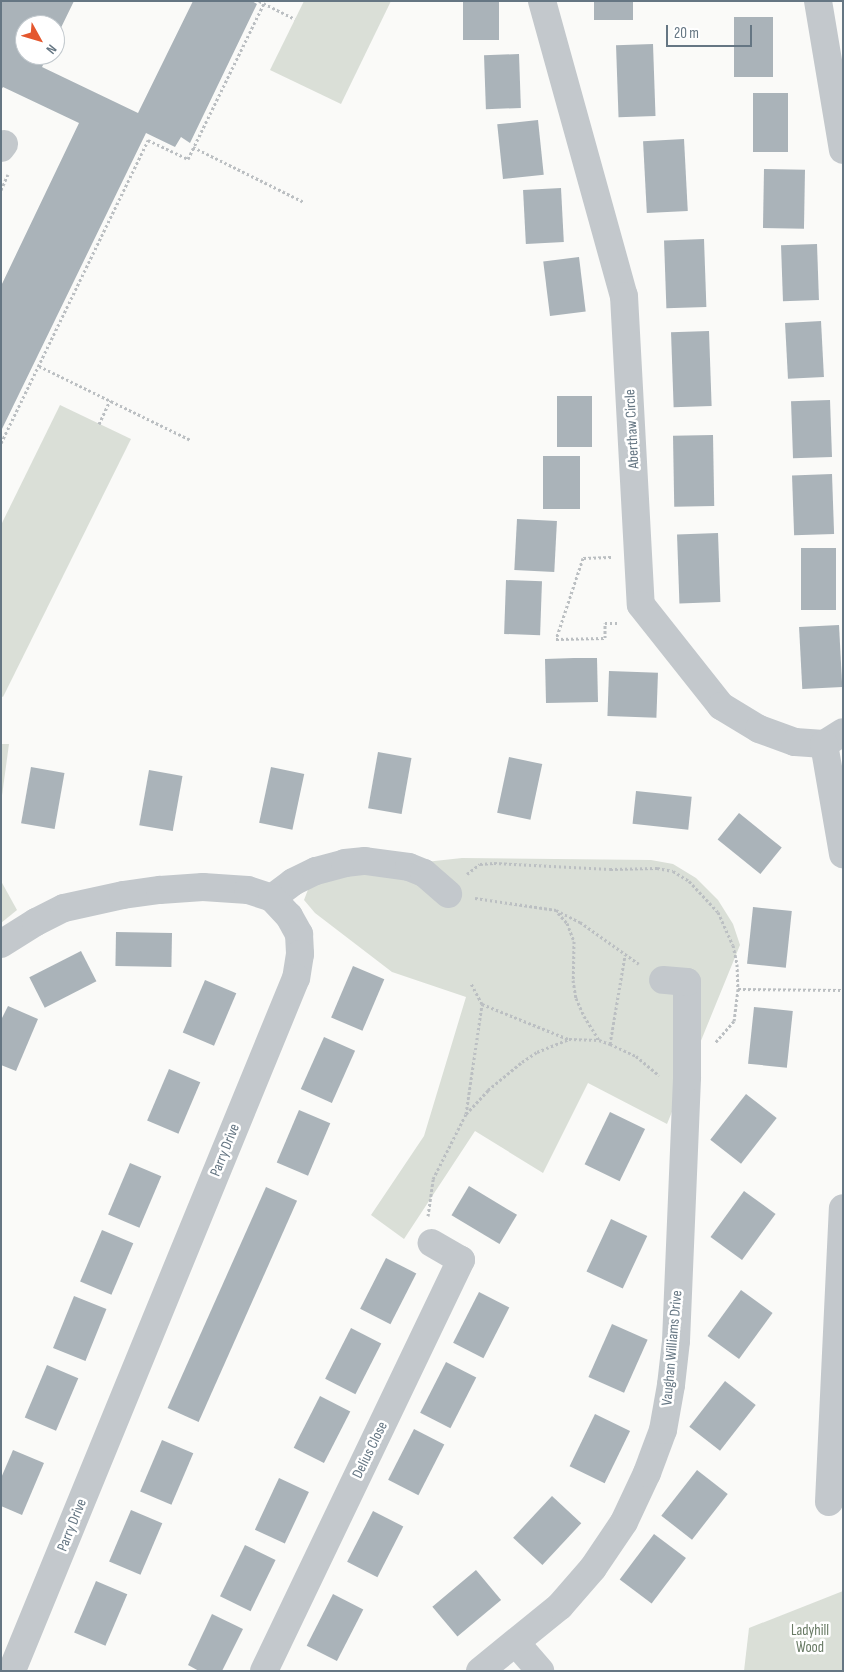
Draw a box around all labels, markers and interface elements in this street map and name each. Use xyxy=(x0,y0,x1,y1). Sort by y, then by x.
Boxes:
north arrow xyxy=(15,15,65,65)
scale bar xyxy=(669,15,755,47)
text: 20 m xyxy=(674,24,699,43)
text: N xyxy=(42,41,60,57)
street label: Aberthaw Circle xyxy=(621,389,643,469)
street label: Parry Drive xyxy=(206,1121,244,1179)
street label: Vaughan Williams Drive xyxy=(658,1289,686,1407)
street label: Delius Close xyxy=(349,1419,391,1481)
street label: Parry Drive xyxy=(53,1496,91,1554)
park label: Ladyhill Wood xyxy=(791,1621,829,1656)

